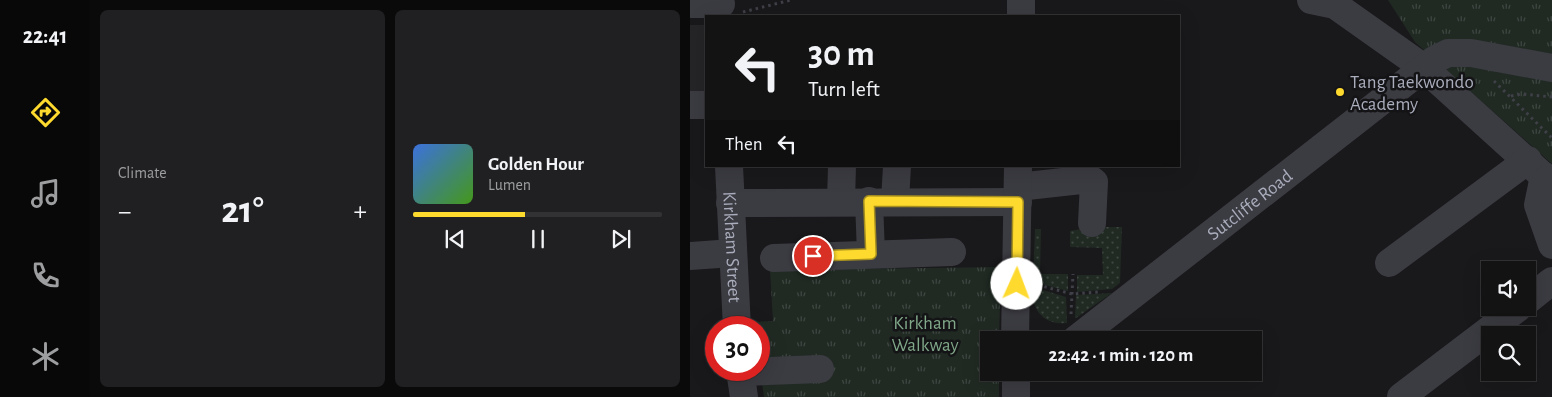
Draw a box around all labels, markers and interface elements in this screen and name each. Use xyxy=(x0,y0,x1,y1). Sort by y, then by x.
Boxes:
text: 22:41 xyxy=(23,25,67,47)
icon: left xyxy=(725,35,790,100)
text: 30 m xyxy=(808,37,875,72)
place label: Tang Taekwondo Academy xyxy=(1350,73,1474,114)
text: Turn left xyxy=(808,78,880,100)
marker: Tang Taekwondo Academy xyxy=(1334,86,1346,98)
icon: directions xyxy=(28,95,63,130)
icon: left xyxy=(773,130,801,158)
text: Then xyxy=(725,135,763,154)
text: Golden Hour xyxy=(488,155,584,174)
text: Climate xyxy=(118,165,167,181)
street label: Sutcliffe Road xyxy=(1204,166,1296,244)
icon: music xyxy=(28,176,63,211)
text: Lumen xyxy=(488,177,531,193)
street label: Kirkham Street xyxy=(719,191,744,303)
text: 21° xyxy=(221,192,264,230)
text: − xyxy=(118,198,131,226)
text: + xyxy=(354,198,367,226)
icon: previous xyxy=(441,225,469,253)
icon: pause xyxy=(524,225,552,253)
icon: next xyxy=(607,225,635,253)
pin xyxy=(792,235,834,277)
icon: arrive xyxy=(799,242,827,270)
position arrow xyxy=(990,257,1042,309)
icon: phone xyxy=(28,258,63,293)
map controls xyxy=(1481,261,1536,381)
button: sound xyxy=(1481,261,1536,316)
park label: Kirkham Walkway xyxy=(891,314,959,355)
speed limit sign: 30 xyxy=(705,316,770,381)
button: search xyxy=(1481,326,1536,381)
icon: climate xyxy=(28,339,63,374)
text: 22:42 · 1 min · 120 m xyxy=(1049,346,1193,365)

